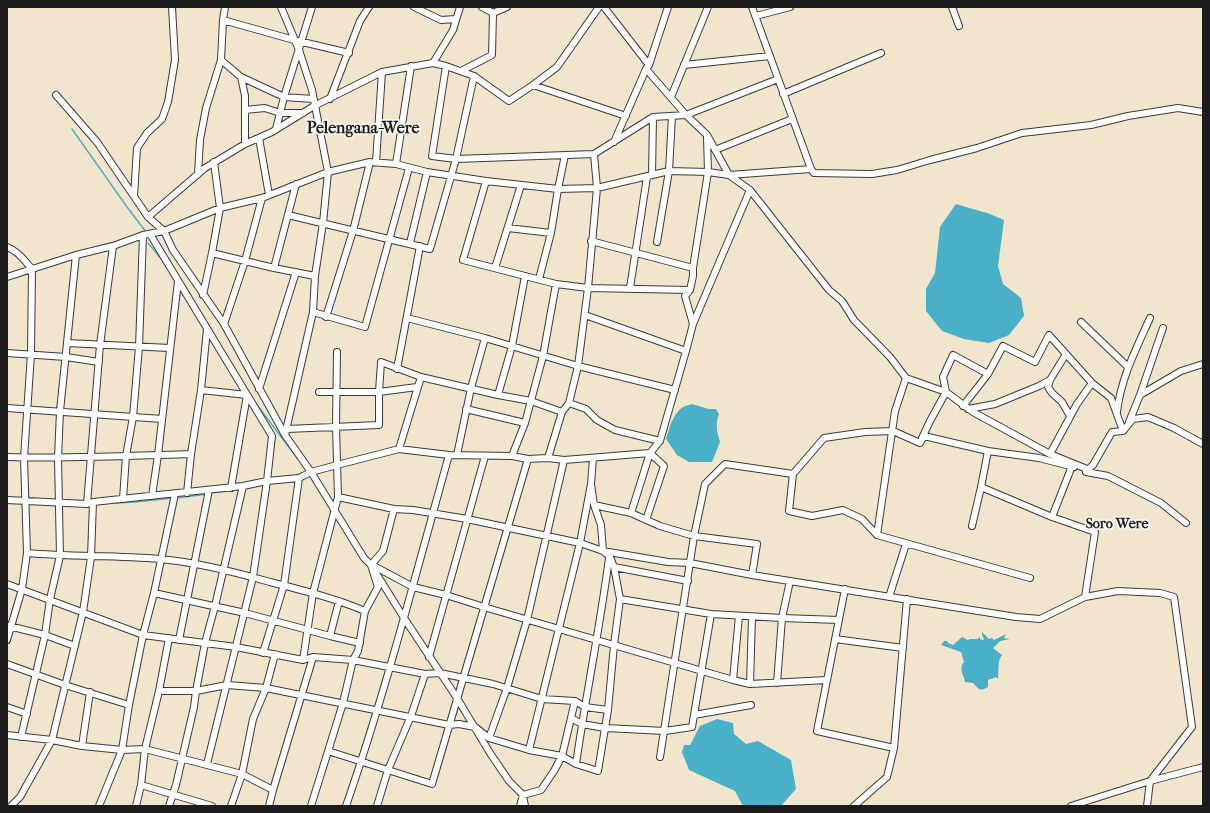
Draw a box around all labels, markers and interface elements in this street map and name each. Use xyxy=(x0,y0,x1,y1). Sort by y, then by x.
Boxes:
district label: Pelengana-Were xyxy=(307,119,419,139)
district label: Soro Were xyxy=(1086,517,1148,533)

